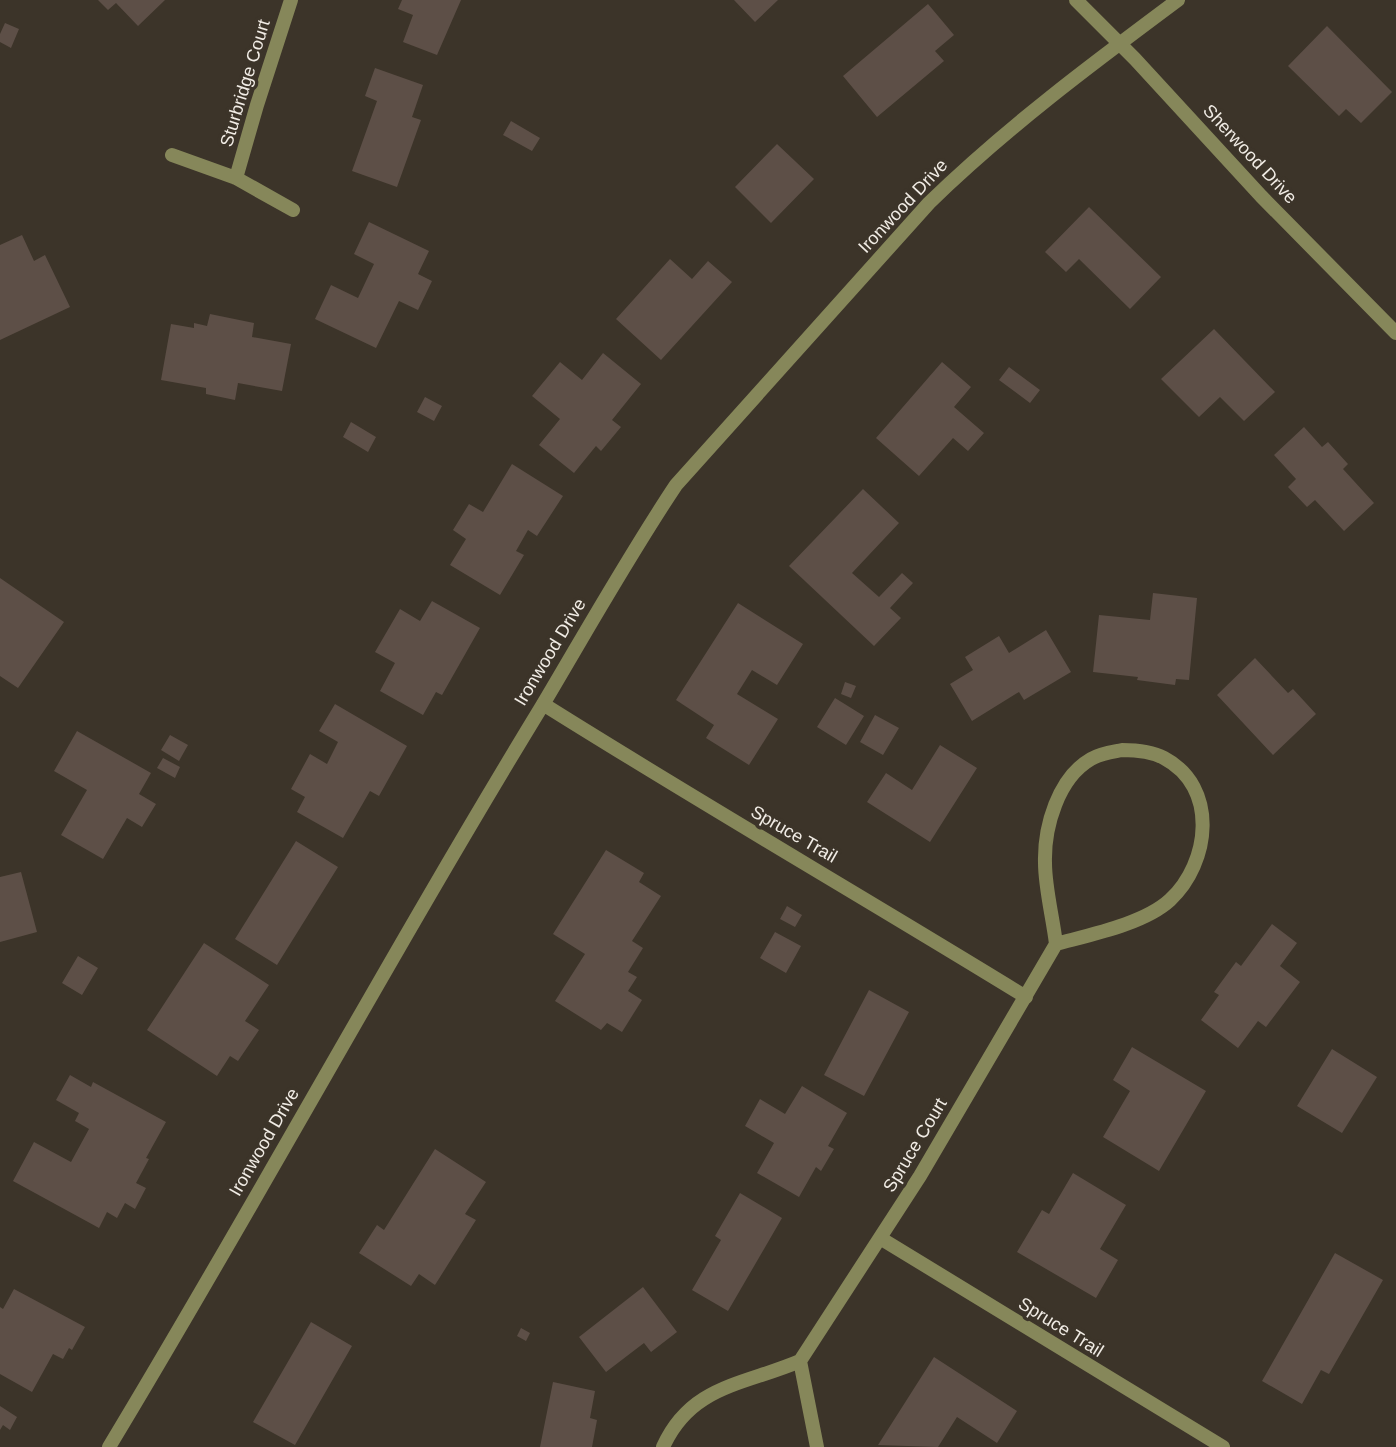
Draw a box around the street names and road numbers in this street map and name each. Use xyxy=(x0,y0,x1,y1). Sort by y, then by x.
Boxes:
street label: Sturbridge Court xyxy=(216,17,274,149)
street label: Sherwood Drive xyxy=(1199,100,1301,208)
street label: Ironwood Drive xyxy=(854,155,952,257)
street label: Ironwood Drive xyxy=(510,595,590,709)
street label: Spruce Trail xyxy=(747,801,841,867)
street label: Ironwood Drive xyxy=(225,1085,303,1199)
street label: Spruce Court xyxy=(879,1094,951,1196)
street label: Spruce Trail xyxy=(1015,1293,1107,1361)

